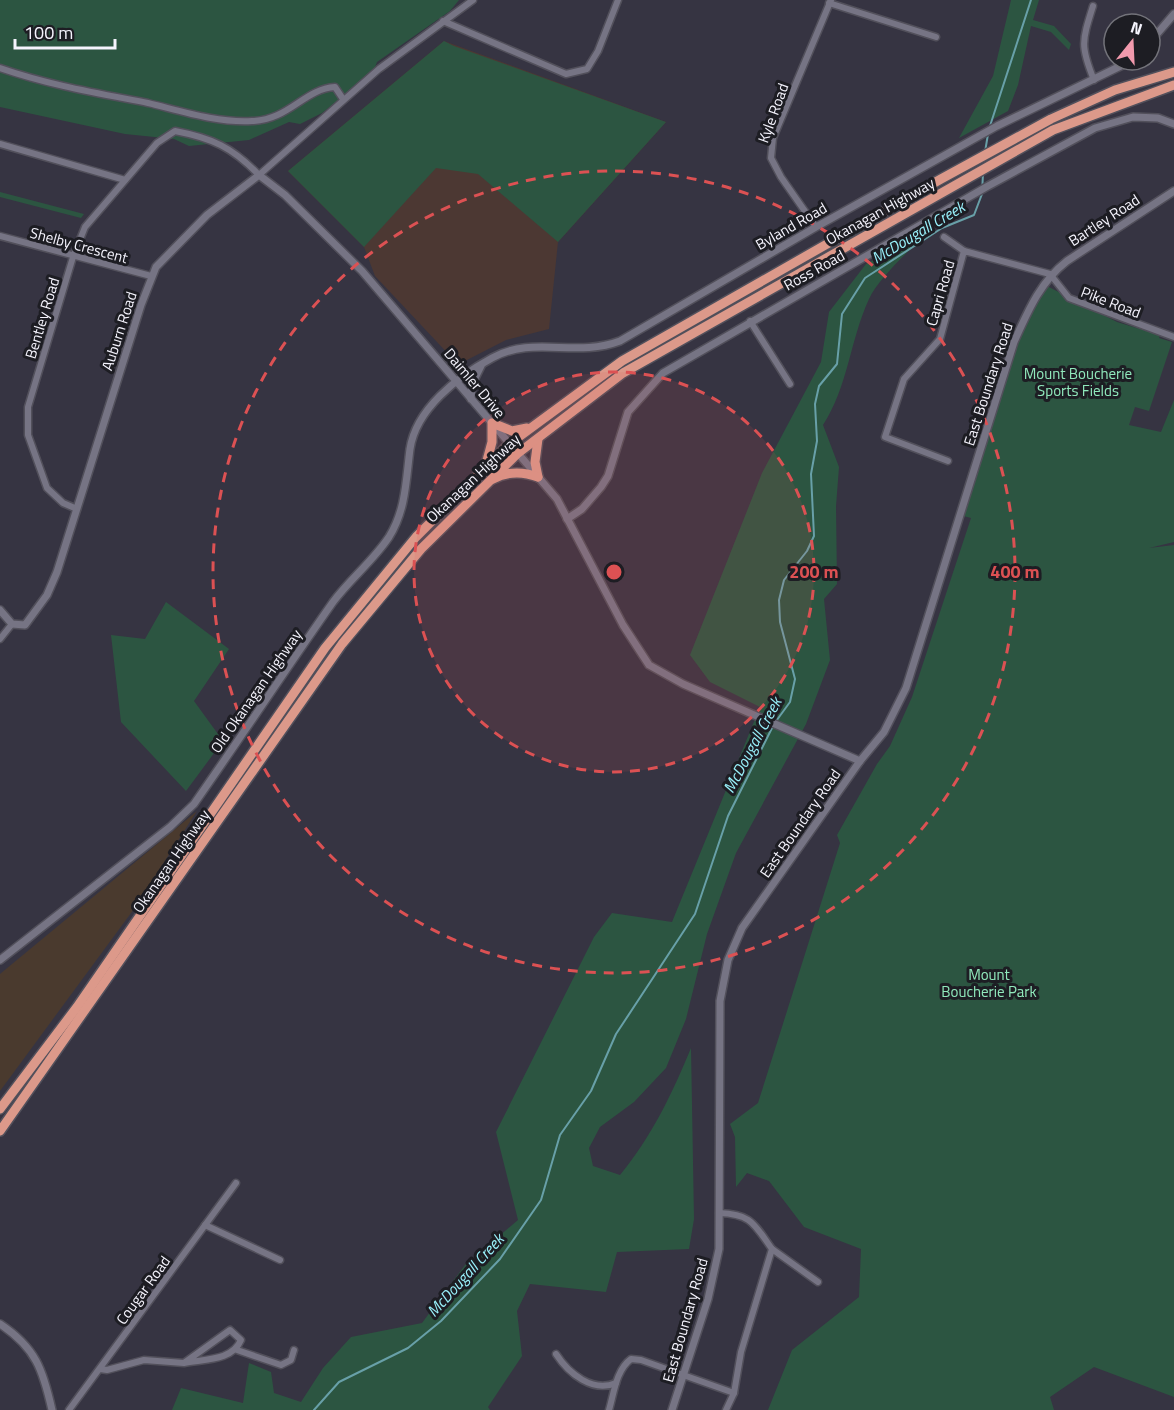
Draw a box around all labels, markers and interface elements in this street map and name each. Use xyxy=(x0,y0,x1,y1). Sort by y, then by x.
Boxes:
scale bar xyxy=(15,12,116,50)
north arrow xyxy=(1102,12,1162,72)
text: N xyxy=(1128,15,1146,41)
text: 100 m xyxy=(24,19,73,46)
street label: Kyle Road xyxy=(752,80,794,146)
street label: Okanagan Highway xyxy=(821,171,939,251)
street label: Bartley Road xyxy=(1064,188,1144,252)
water label: McDougall Creek xyxy=(867,194,971,269)
street label: Byland Road xyxy=(751,196,831,256)
street label: Shelby Crescent xyxy=(27,221,131,269)
street label: Ross Road xyxy=(779,244,849,296)
street label: Capri Road xyxy=(920,257,960,329)
street label: Bentley Road xyxy=(19,274,65,362)
street label: Pike Road xyxy=(1078,280,1144,324)
street label: Auburn Road xyxy=(95,289,143,373)
street label: East Boundary Road xyxy=(957,319,1019,449)
street label: Daimler Drive xyxy=(439,343,511,423)
park label: Mount Boucherie Sports Fields xyxy=(1024,362,1132,402)
street label: Okanagan Highway xyxy=(421,428,525,528)
text: 200 m xyxy=(789,558,839,585)
text: 400 m xyxy=(990,558,1040,585)
centre of rings xyxy=(604,562,624,582)
street label: Old Okanagan Highway xyxy=(205,624,307,758)
water label: McDougall Creek xyxy=(717,691,788,797)
street label: East Boundary Road xyxy=(754,764,846,882)
street label: Okanagan Highway xyxy=(127,804,215,918)
park label: Mount Boucherie Park xyxy=(941,963,1037,1003)
water label: McDougall Creek xyxy=(421,1226,510,1322)
street label: Cougar Road xyxy=(110,1251,176,1329)
street label: East Boundary Road xyxy=(656,1255,714,1385)

